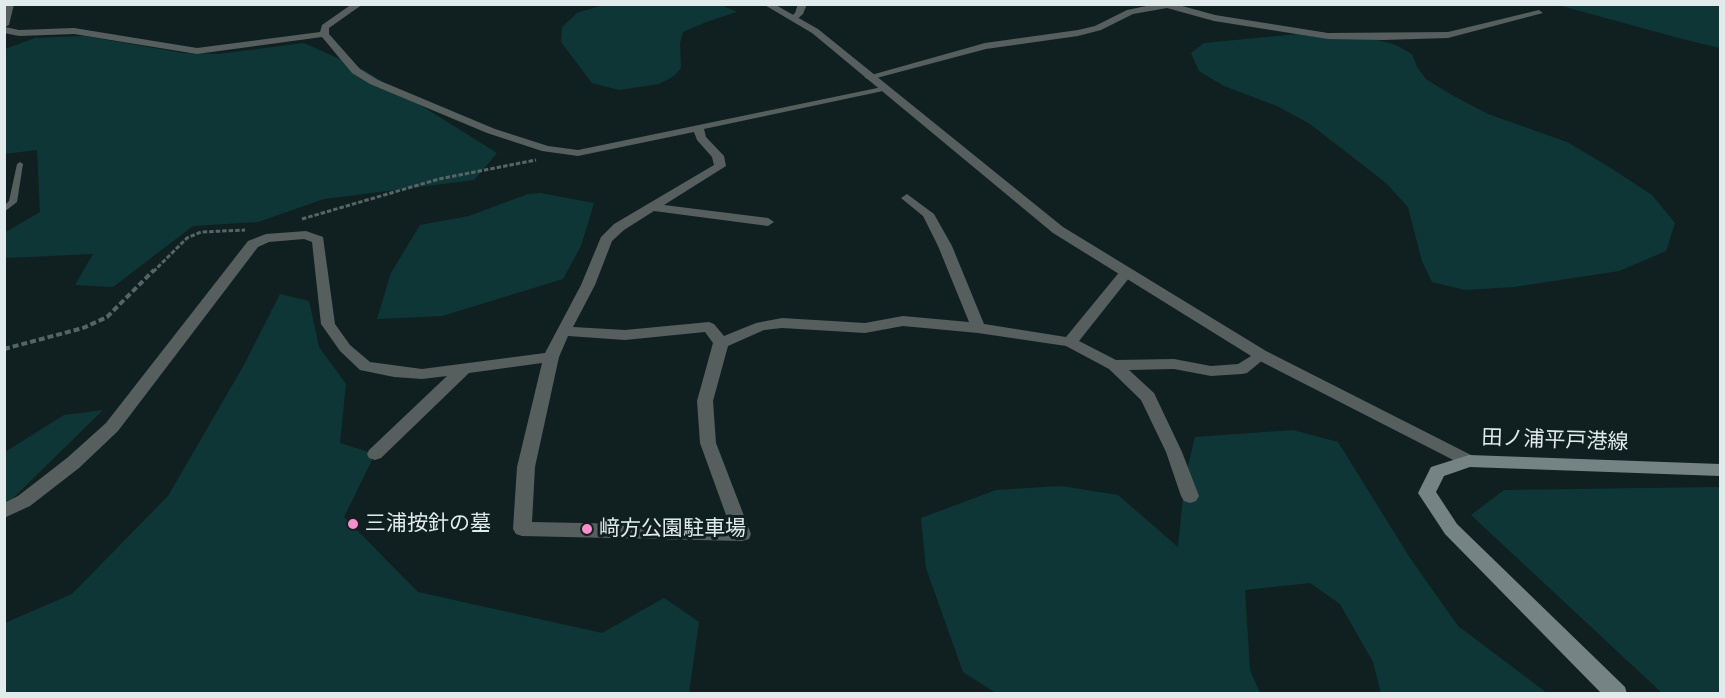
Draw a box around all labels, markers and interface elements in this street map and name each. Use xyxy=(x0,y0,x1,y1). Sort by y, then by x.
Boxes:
street label: 田ノ浦平戸港線 xyxy=(1481,426,1629,456)
place label: 三浦按針の墓 xyxy=(365,511,491,537)
place label: 﨑方公園駐車場 xyxy=(599,516,746,542)
marker: 三浦按針の墓 xyxy=(346,517,360,531)
marker: 﨑方公園駐車場 xyxy=(580,522,594,536)

